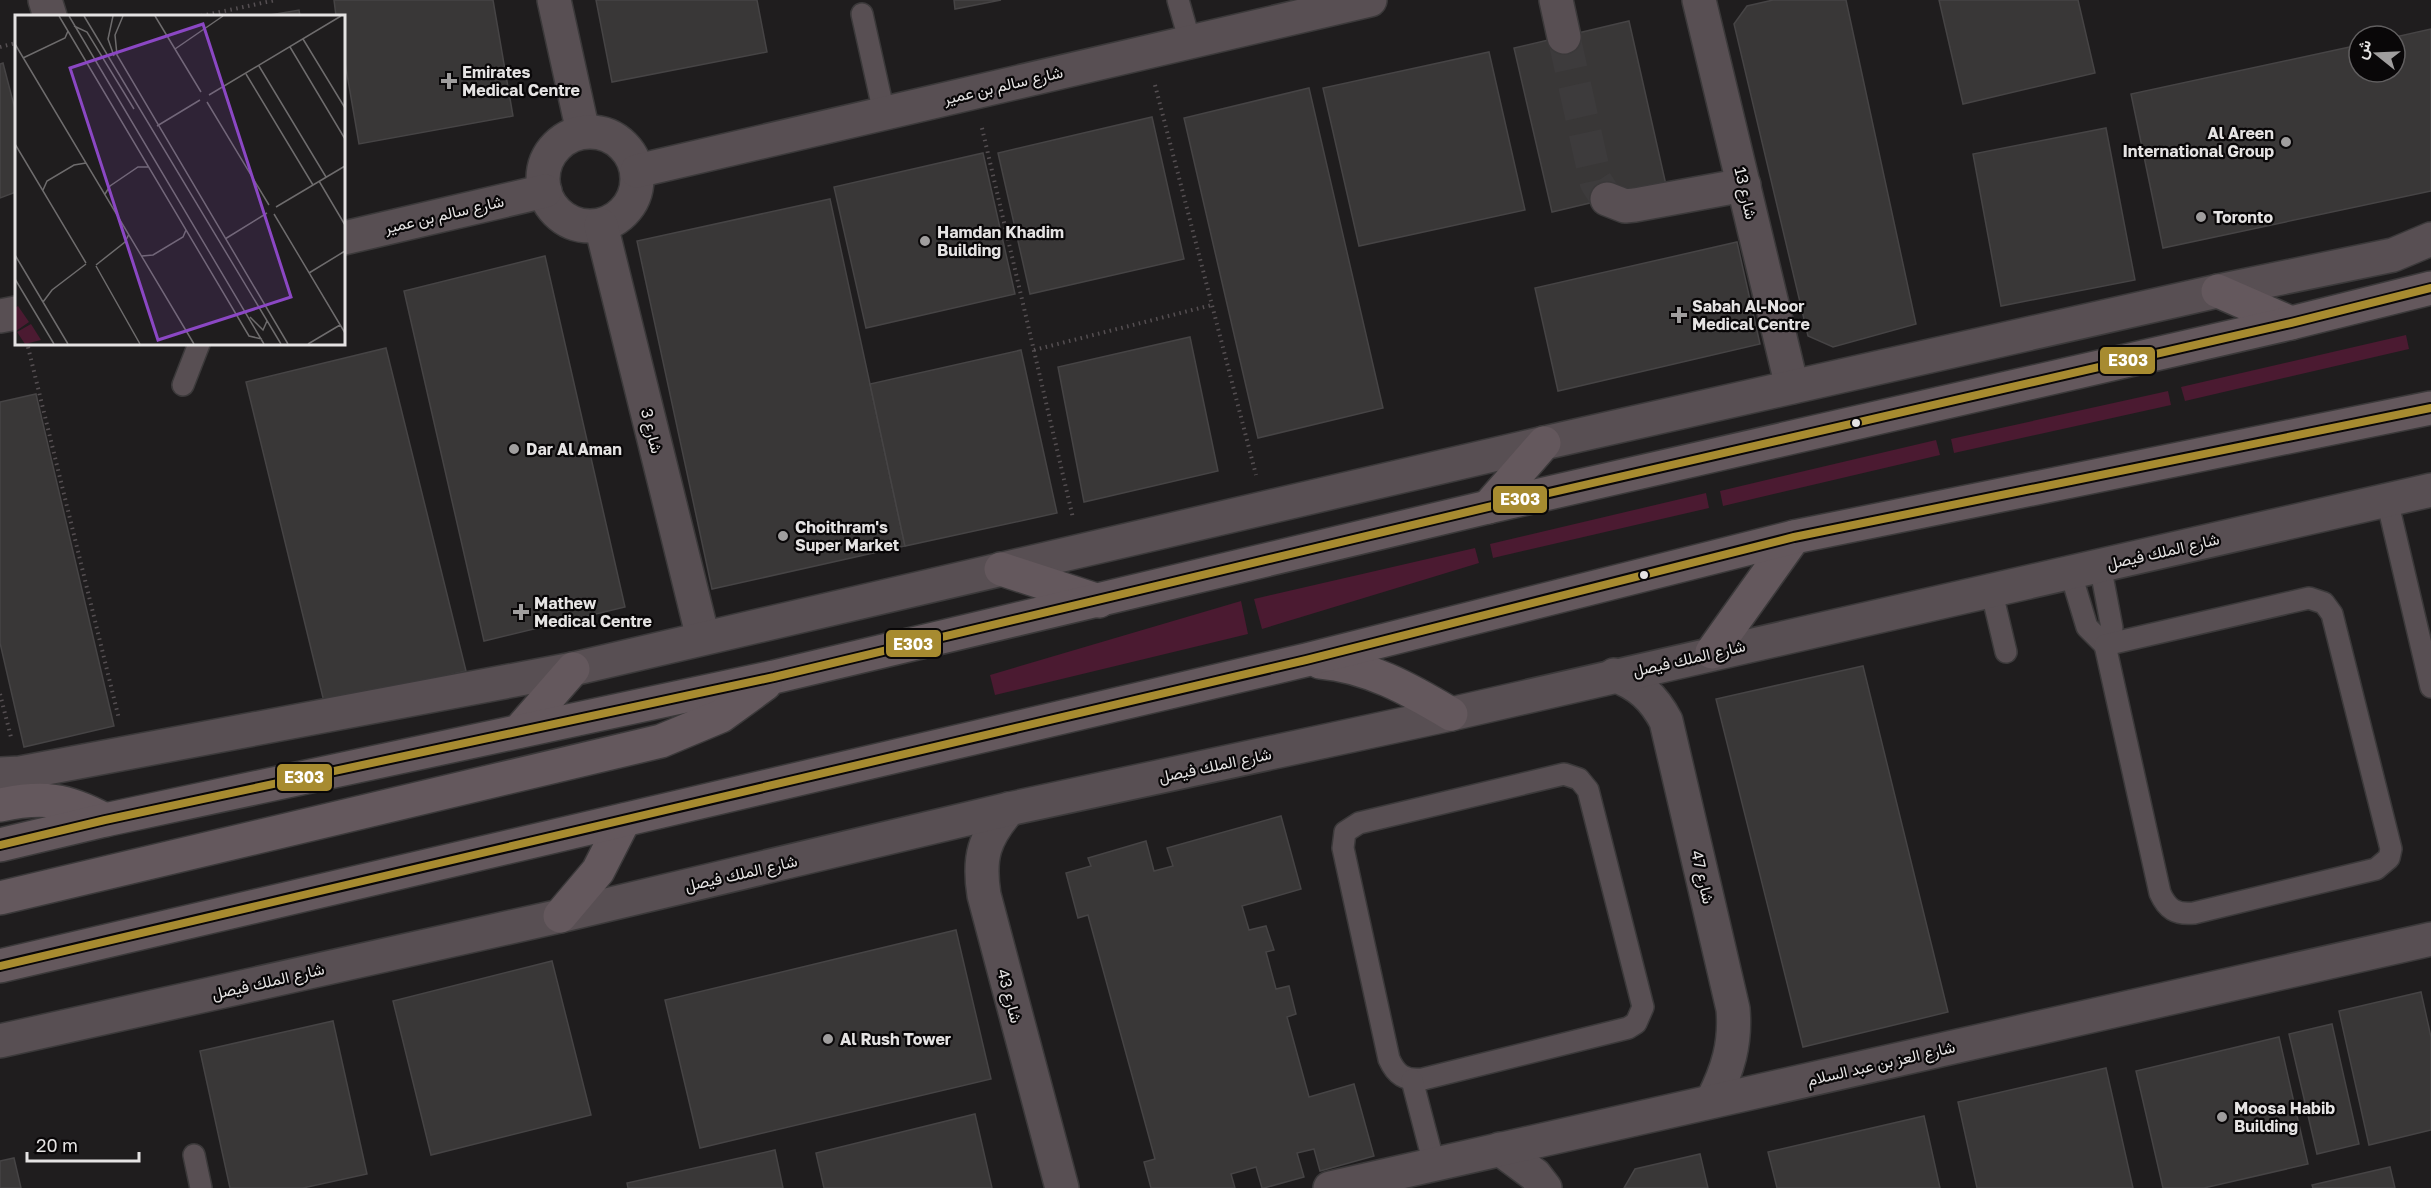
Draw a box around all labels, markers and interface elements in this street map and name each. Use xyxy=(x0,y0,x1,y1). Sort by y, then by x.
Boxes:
inset map xyxy=(15,15,345,345)
north arrow xyxy=(2347,24,2407,84)
text: ش xyxy=(2350,37,2375,62)
place label: Emirates Medical Centre xyxy=(462,62,580,100)
street label: شارع سالم بن عمير xyxy=(940,62,1065,111)
marker: Emirates Medical Centre xyxy=(440,72,458,90)
place label: Al Areen International Group xyxy=(2122,123,2274,161)
marker: Al Areen International Group xyxy=(2279,135,2293,149)
street label: شارع 13 xyxy=(1728,165,1762,222)
street label: شارع سالم بن عمير xyxy=(381,191,506,240)
place label: Toronto xyxy=(2213,207,2273,227)
marker: Toronto xyxy=(2194,210,2208,224)
place label: Hamdan Khadim Building xyxy=(937,222,1064,260)
marker: Hamdan Khadim Building xyxy=(918,234,932,248)
place label: Sabah Al-Noor Medical Centre xyxy=(1692,296,1810,334)
marker: Sabah Al-Noor Medical Centre xyxy=(1670,306,1688,324)
line badge: E303 xyxy=(2099,346,2156,375)
text: E303 xyxy=(2108,350,2148,370)
street label: شارع 3 xyxy=(635,406,667,456)
unlabelled marker xyxy=(1850,417,1862,429)
place label: Dar Al Aman xyxy=(526,439,622,459)
marker: Dar Al Aman xyxy=(507,442,521,456)
line badge: E303 xyxy=(1492,485,1548,514)
text: E303 xyxy=(1500,489,1540,509)
place label: Choithram's Super Market xyxy=(795,517,899,555)
street label: شارع الملك فيصل xyxy=(2105,528,2222,576)
marker: Choithram's Super Market xyxy=(776,529,790,543)
unlabelled marker xyxy=(1638,569,1650,581)
place label: Mathew Medical Centre xyxy=(534,593,652,631)
marker: Mathew Medical Centre xyxy=(512,603,530,621)
line badge: E303 xyxy=(885,629,942,658)
text: E303 xyxy=(893,634,933,654)
street label: شارع الملك فيصل xyxy=(1631,635,1748,683)
street label: شارع الملك فيصل xyxy=(1157,743,1274,789)
line badge: E303 xyxy=(276,763,333,792)
text: E303 xyxy=(284,767,324,787)
street label: شارع 47 xyxy=(1685,848,1719,906)
street label: شارع الملك فيصل xyxy=(683,850,800,898)
street label: شارع الملك فيصل xyxy=(210,958,327,1006)
street label: شارع 43 xyxy=(991,967,1027,1026)
place label: Al Rush Tower xyxy=(840,1029,951,1049)
marker: Al Rush Tower xyxy=(821,1032,835,1046)
street label: شارع العز بن عبد السلام xyxy=(1805,1036,1958,1092)
place label: Moosa Habib Building xyxy=(2234,1098,2335,1136)
marker: Moosa Habib Building xyxy=(2215,1110,2229,1124)
scale bar xyxy=(27,1125,140,1163)
text: 20 m xyxy=(36,1134,78,1156)

